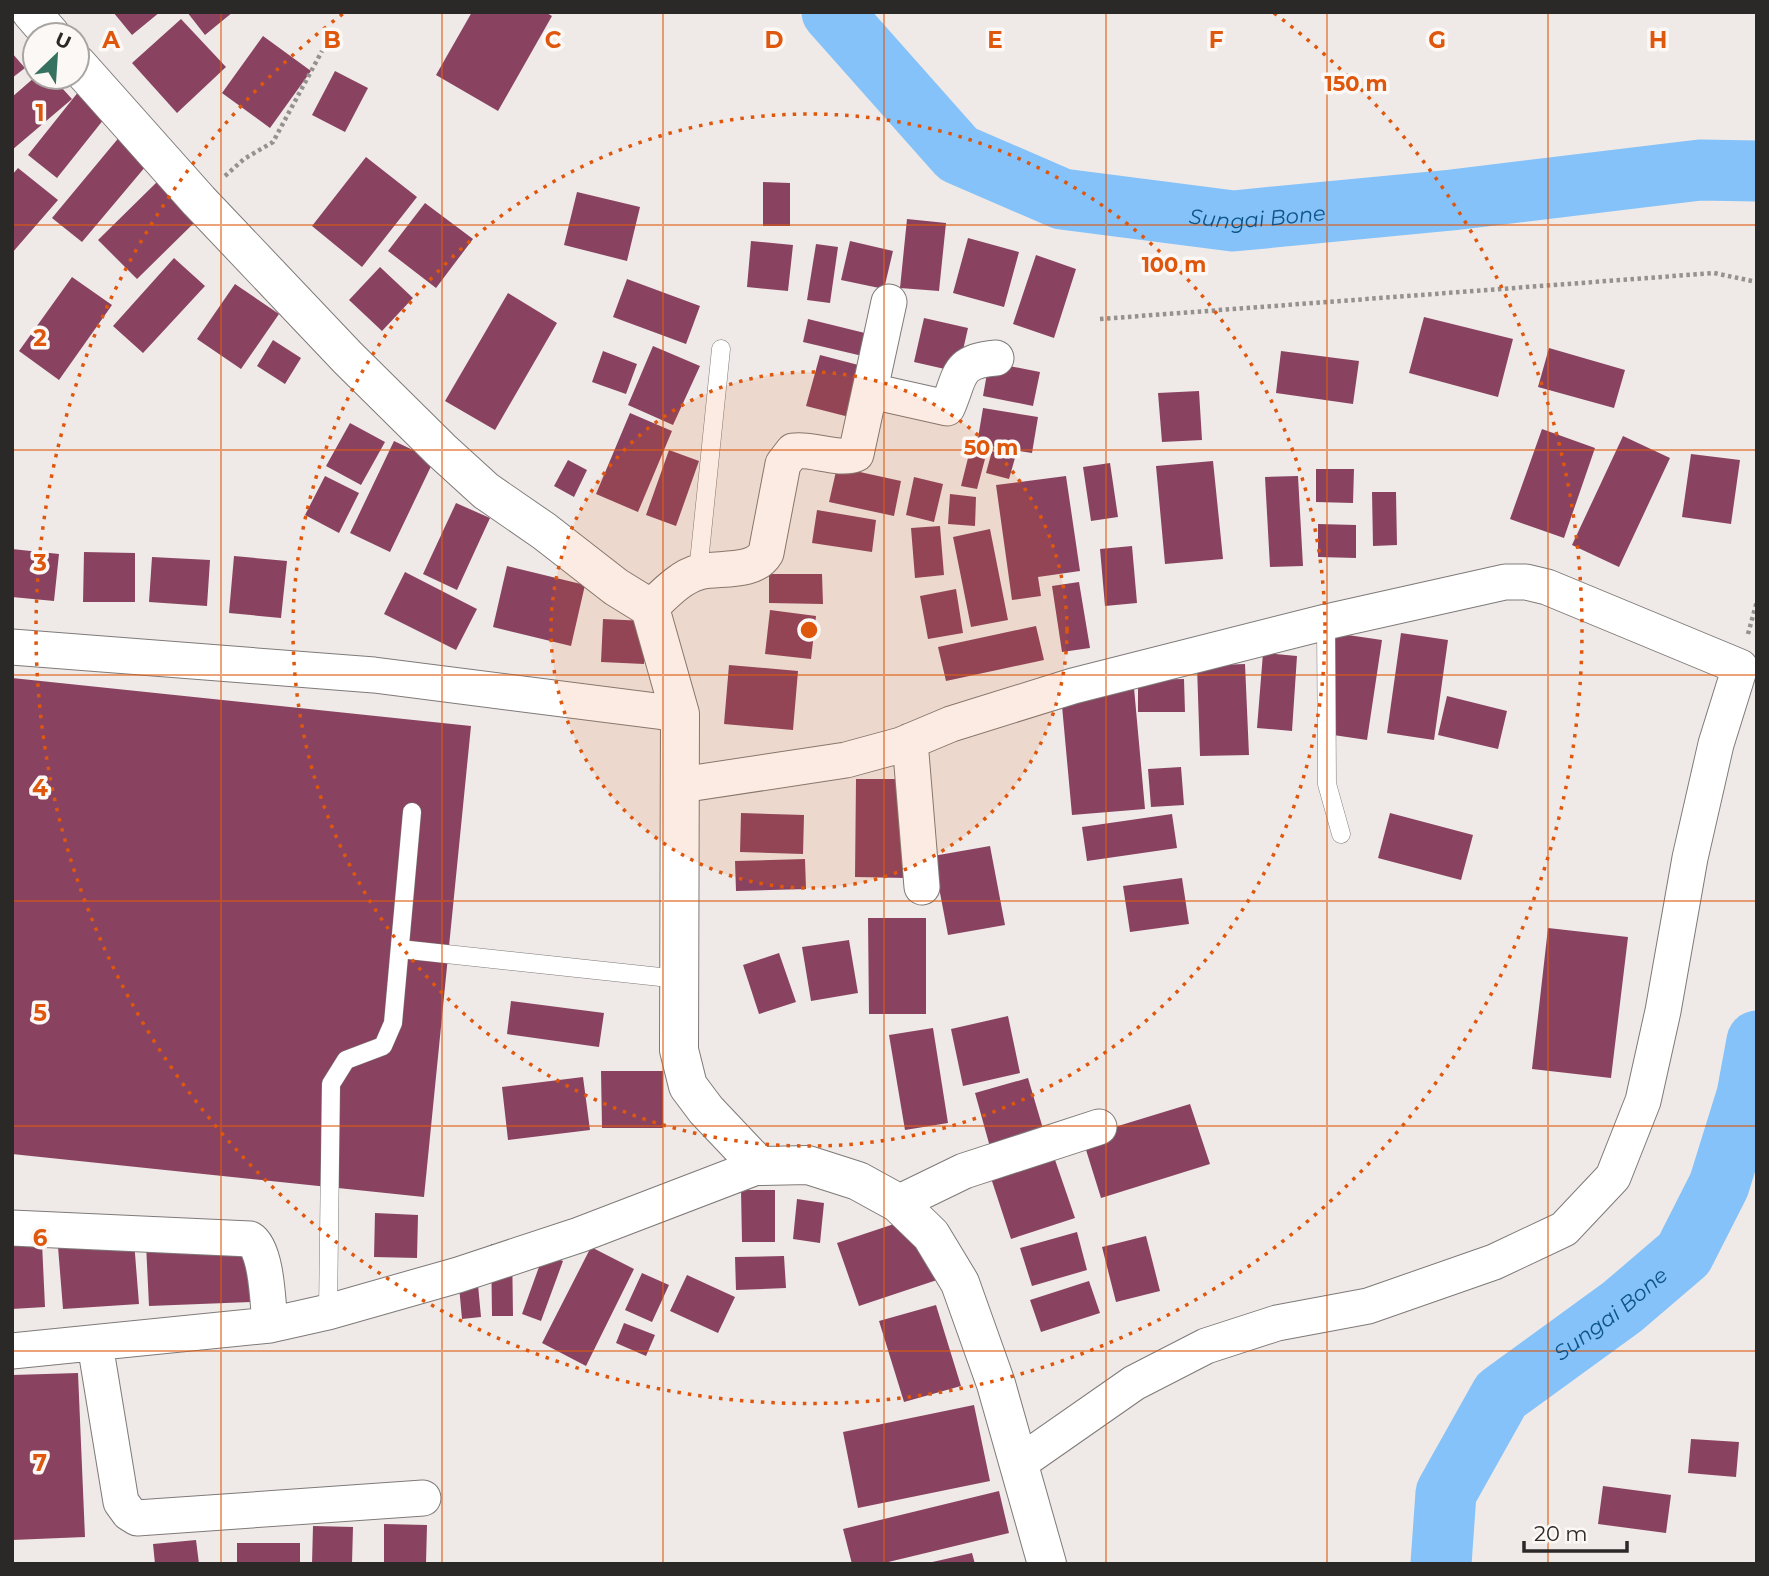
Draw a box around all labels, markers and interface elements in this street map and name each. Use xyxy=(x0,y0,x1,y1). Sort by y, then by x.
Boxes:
north arrow xyxy=(21,21,91,91)
text: A xyxy=(101,26,120,54)
text: B xyxy=(323,26,341,54)
text: C xyxy=(545,26,562,54)
text: D xyxy=(765,26,784,54)
text: E xyxy=(987,26,1003,54)
text: F xyxy=(1209,26,1224,54)
text: G xyxy=(1428,26,1446,54)
text: H xyxy=(1649,26,1667,54)
text: U xyxy=(51,27,75,55)
text: 150 m xyxy=(1325,71,1387,96)
text: 1 xyxy=(35,99,45,127)
water label: Sungai Bone xyxy=(1188,200,1327,234)
text: 100 m xyxy=(1142,252,1206,277)
text: 2 xyxy=(33,324,47,352)
text: 50 m xyxy=(964,435,1018,460)
text: 3 xyxy=(32,549,47,577)
centre of rings xyxy=(797,618,821,642)
text: 4 xyxy=(32,774,48,802)
text: 5 xyxy=(33,999,47,1027)
text: 6 xyxy=(33,1224,48,1252)
water label: Sungai Bone xyxy=(1549,1262,1672,1365)
text: 7 xyxy=(33,1449,47,1477)
scale bar xyxy=(1524,1510,1627,1554)
text: 20 m xyxy=(1534,1521,1588,1546)

